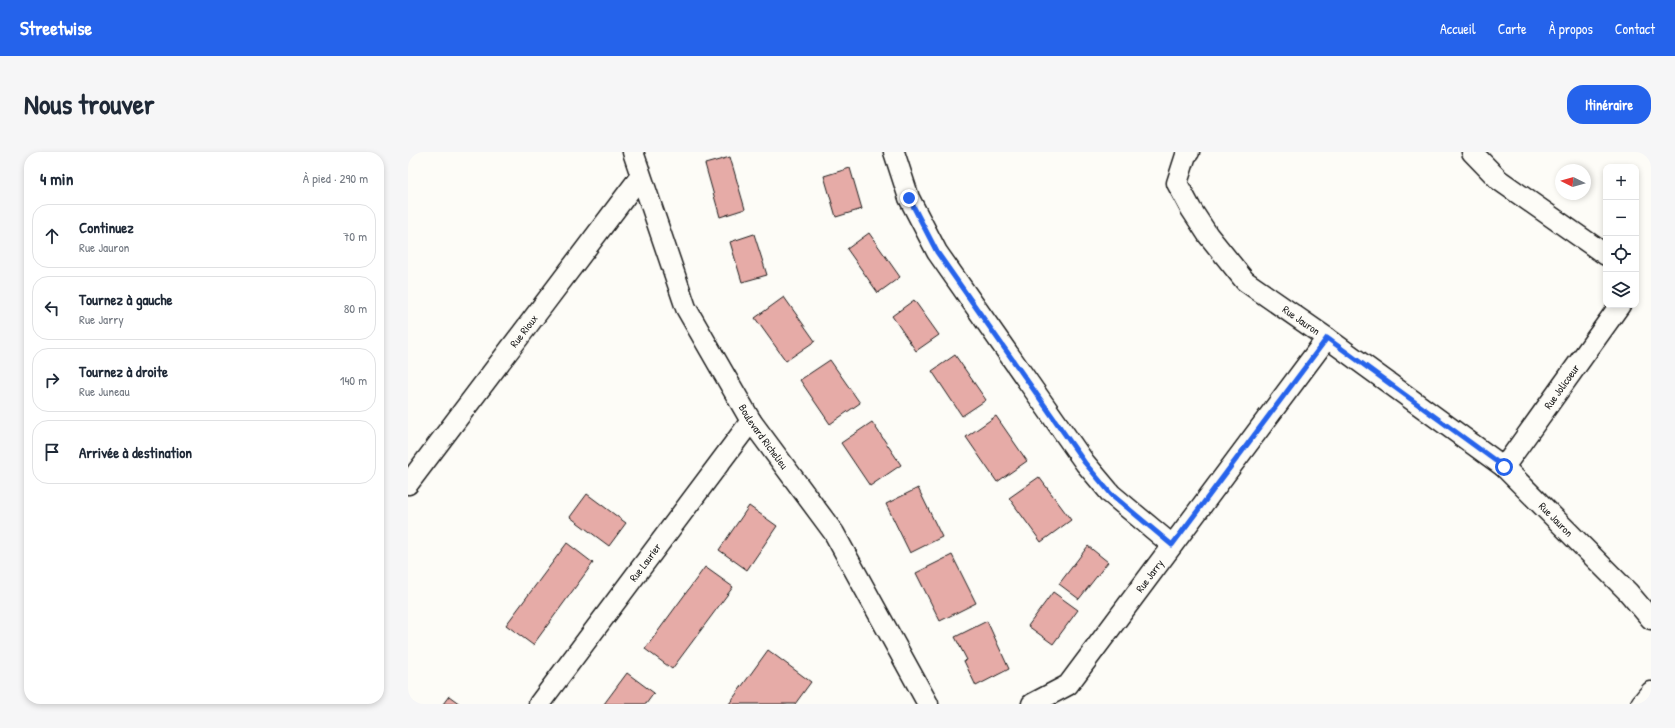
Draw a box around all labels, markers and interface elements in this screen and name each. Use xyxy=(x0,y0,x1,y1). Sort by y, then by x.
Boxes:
text: Streetwise xyxy=(20,15,92,41)
text: Accueil xyxy=(1440,19,1476,38)
text: Carte xyxy=(1498,19,1527,38)
text: À propos xyxy=(1549,19,1593,38)
text: Contact xyxy=(1615,19,1655,38)
text: Nous trouver xyxy=(24,85,155,123)
button: Itinéraire xyxy=(1567,85,1651,124)
north arrow xyxy=(1555,164,1591,200)
map controls xyxy=(1603,164,1639,308)
button: + xyxy=(1603,164,1639,200)
text: 4 min xyxy=(40,167,73,190)
text: À pied · 290 m xyxy=(303,169,368,187)
route end xyxy=(900,189,918,207)
button: − xyxy=(1603,200,1639,236)
text: Continuez xyxy=(79,217,134,238)
icon: ahead xyxy=(41,225,63,247)
text: 70 m xyxy=(343,227,367,245)
button: locate xyxy=(1603,236,1639,272)
text: Rue Jauron xyxy=(79,238,130,256)
button: layers xyxy=(1603,272,1639,308)
text: Tournez à gauche xyxy=(79,289,172,310)
icon: left xyxy=(41,297,63,319)
text: 80 m xyxy=(344,299,367,317)
street label: Rue Jauron xyxy=(1280,302,1323,338)
text: Rue Jarry xyxy=(79,310,124,328)
street label: Rue Rioux xyxy=(507,312,541,350)
text: Tournez à droite xyxy=(79,361,168,382)
street label: Rue Jolicoeur xyxy=(1541,361,1583,412)
icon: right xyxy=(41,369,63,391)
text: 140 m xyxy=(340,371,367,389)
text: Rue Juneau xyxy=(79,382,130,400)
street label: Boulevard Richelieu xyxy=(736,402,792,472)
icon: arrive xyxy=(41,441,63,463)
text: Arrivée à destination xyxy=(79,442,192,463)
route start xyxy=(1495,458,1513,476)
street label: Rue Jauron xyxy=(1536,499,1576,540)
street label: Rue Laurier xyxy=(626,540,665,584)
street label: Rue Jarry xyxy=(1133,556,1167,595)

